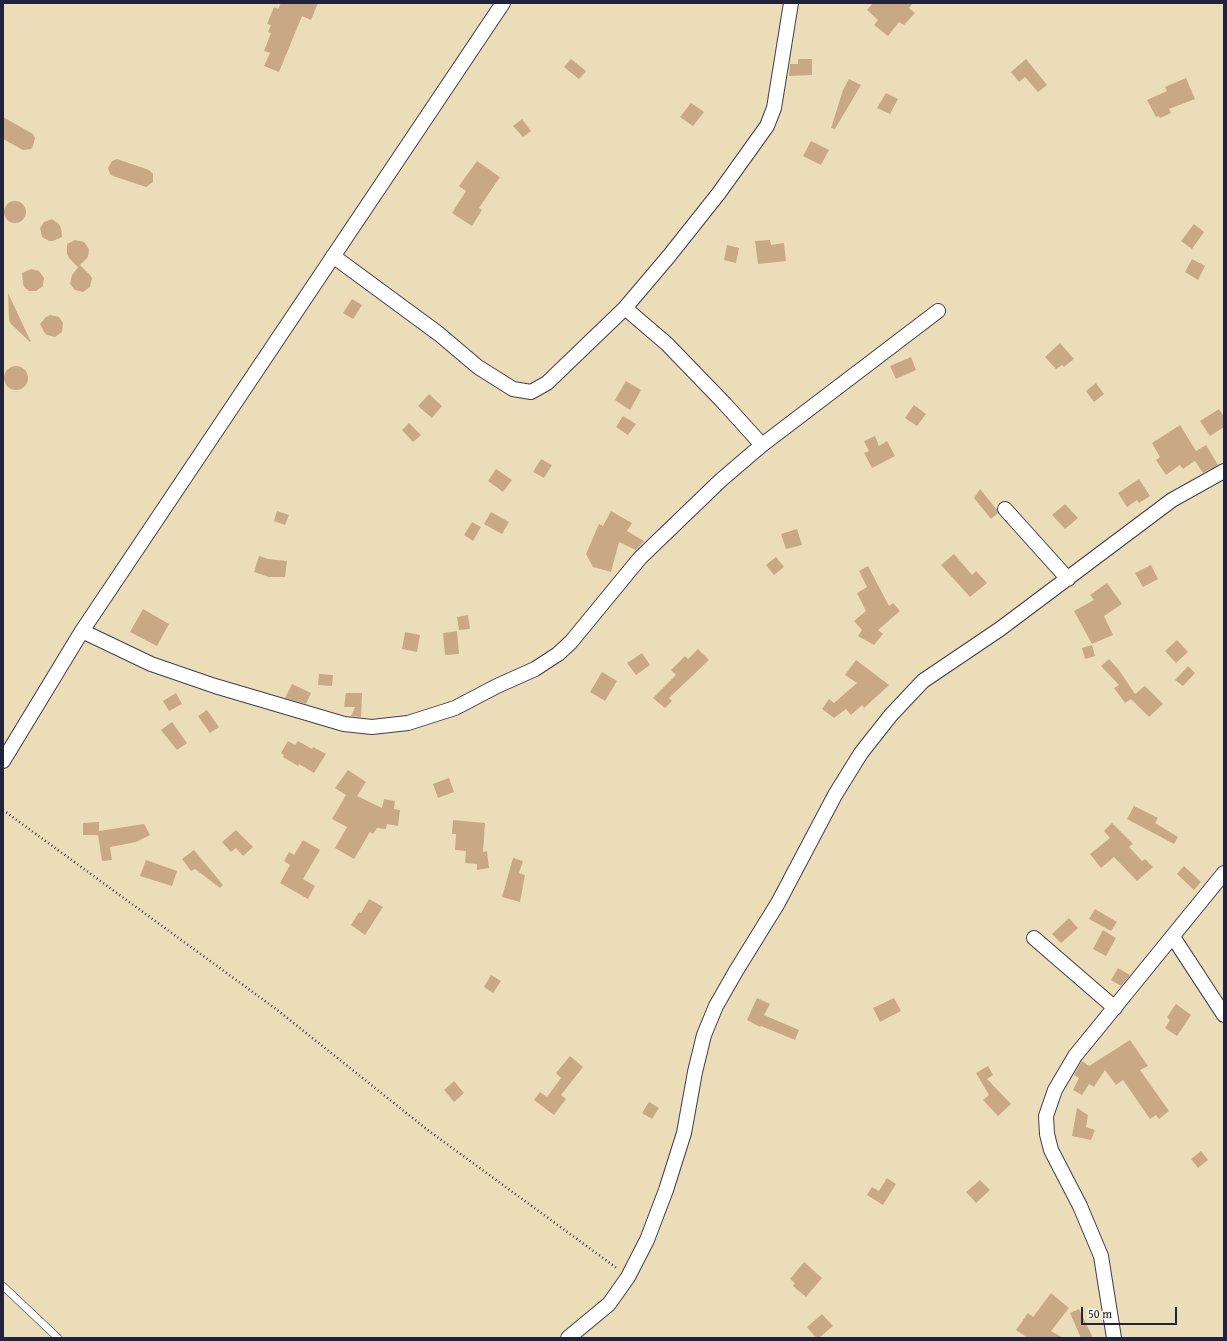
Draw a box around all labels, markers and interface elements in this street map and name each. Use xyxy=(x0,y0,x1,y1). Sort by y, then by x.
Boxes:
scale bar xyxy=(1083,1299,1179,1325)
text: 50 m xyxy=(1088,1305,1112,1322)

